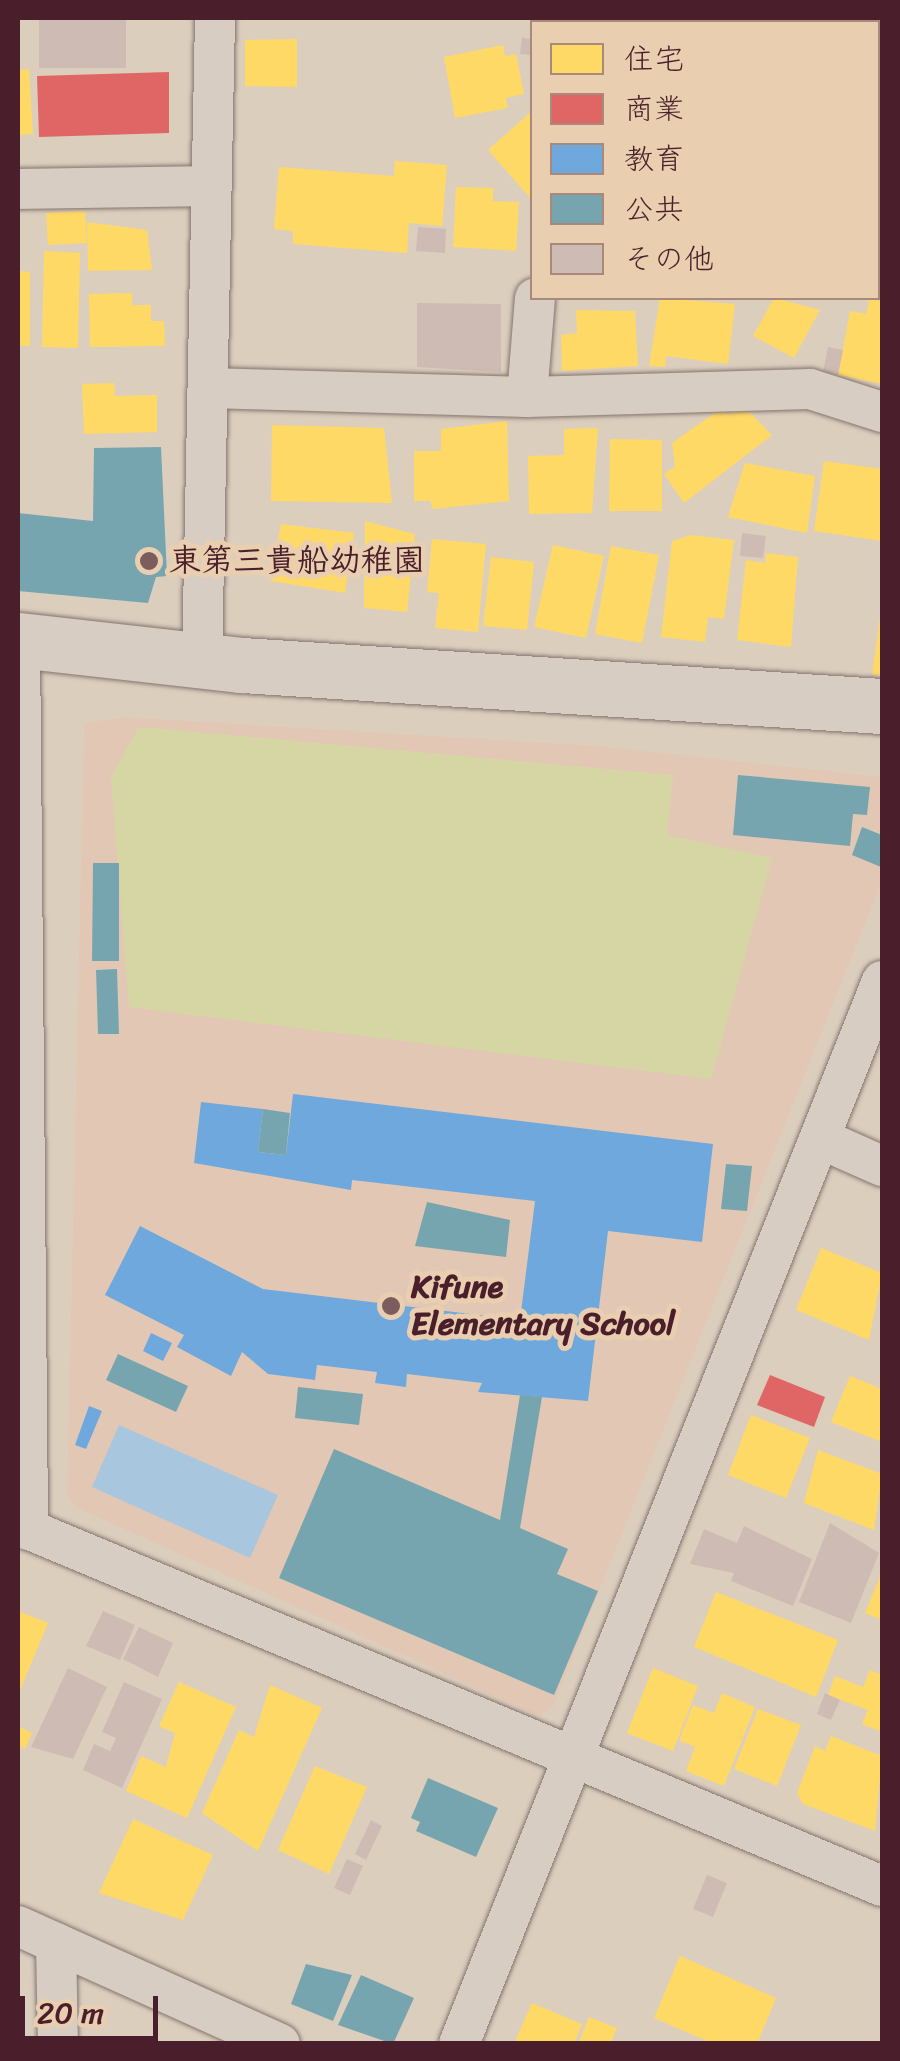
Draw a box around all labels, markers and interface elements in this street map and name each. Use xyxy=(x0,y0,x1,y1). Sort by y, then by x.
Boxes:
legend xyxy=(530,20,880,300)
text: 住宅 xyxy=(624,32,684,86)
text: 商業 xyxy=(624,82,684,136)
text: 教育 xyxy=(624,132,684,186)
text: 公共 xyxy=(624,182,684,236)
text: その他 xyxy=(624,232,714,286)
place label: 東第三貴船幼稚園 xyxy=(169,542,425,580)
marker: 東第三貴船幼稚園 xyxy=(138,550,160,572)
place label: Kifune Elementary School xyxy=(411,1269,675,1344)
marker: Kifune Elementary School xyxy=(380,1295,402,1317)
scale bar xyxy=(25,1976,162,2038)
text: 20 m xyxy=(37,1986,104,2040)

